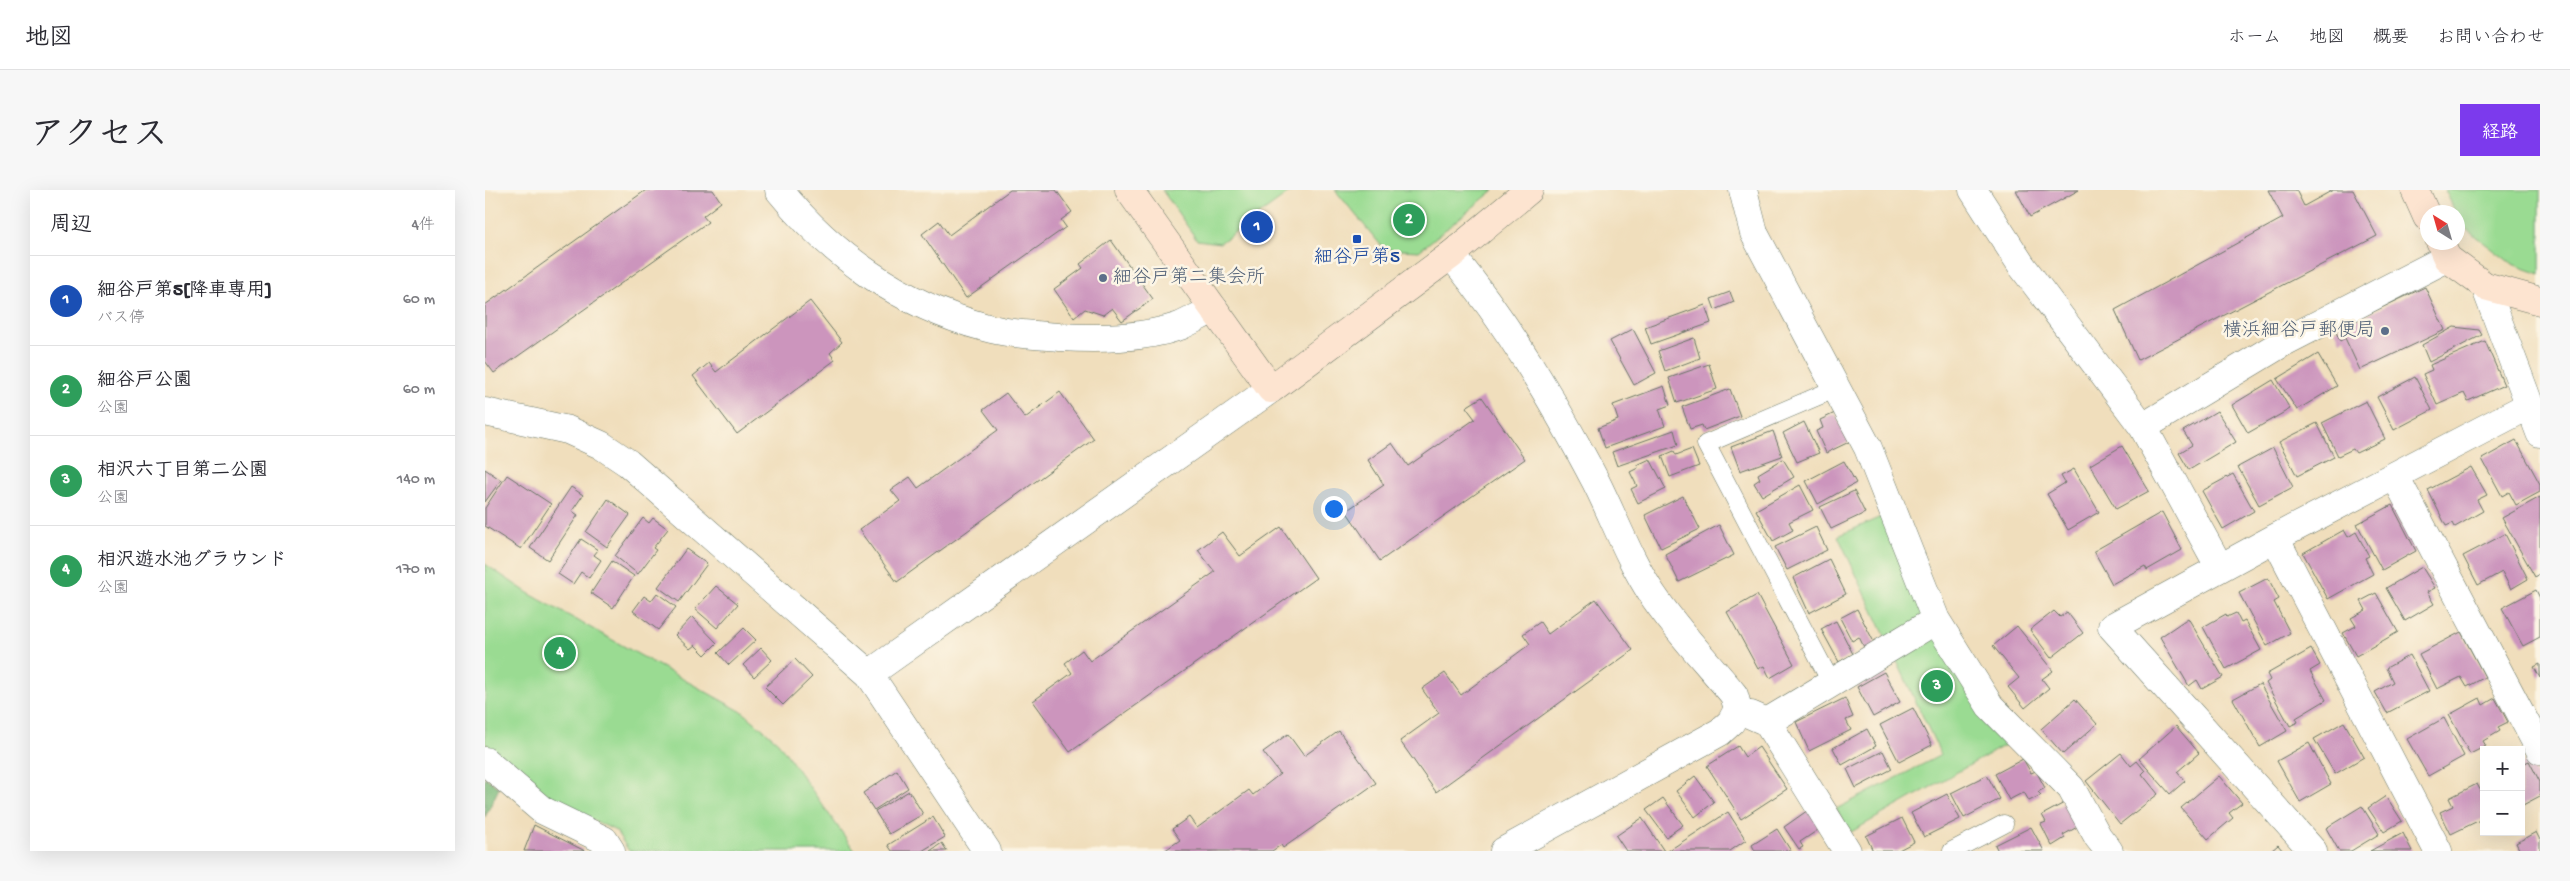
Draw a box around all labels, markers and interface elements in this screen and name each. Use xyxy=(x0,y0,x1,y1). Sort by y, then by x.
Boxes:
text: 地図 xyxy=(25,25,73,54)
text: ホーム xyxy=(2228,28,2281,49)
text: 地図 xyxy=(2309,28,2345,49)
text: 概要 xyxy=(2373,28,2409,49)
text: お問い合わせ xyxy=(2437,28,2545,49)
button: 経路 xyxy=(2460,104,2540,156)
text: アクセス xyxy=(30,117,168,158)
pin: 2 xyxy=(1393,201,1425,239)
north arrow xyxy=(2420,205,2465,250)
pin: 1 xyxy=(1241,208,1273,246)
text: 周辺 xyxy=(50,214,92,239)
text: 4件 xyxy=(411,217,435,236)
marker: 細谷戸第5 xyxy=(1351,233,1363,245)
place label: 細谷戸第5 xyxy=(1314,246,1400,270)
place label: 細谷戸第二集会所 xyxy=(1113,266,1265,290)
marker: 細谷戸第二集会所 xyxy=(1097,272,1109,284)
text: 細谷戸第5[降車専用] xyxy=(97,280,272,303)
text: 1 xyxy=(63,291,69,310)
text: 60 m xyxy=(403,291,435,310)
text: バス停 xyxy=(97,310,145,329)
place label: 横浜細谷戸郵便局 xyxy=(2223,320,2375,343)
marker: 横浜細谷戸郵便局 xyxy=(2379,325,2391,337)
text: 細谷戸公園 xyxy=(97,370,192,393)
text: 2 xyxy=(62,381,70,400)
text: 60 m xyxy=(403,381,435,400)
text: 公園 xyxy=(97,400,129,419)
text: 相沢六丁目第二公園 xyxy=(97,460,268,483)
text: 3 xyxy=(62,471,70,490)
text: 140 m xyxy=(397,471,435,490)
text: 公園 xyxy=(97,490,129,509)
your location xyxy=(1321,496,1347,522)
text: 相沢遊水池グラウンド xyxy=(97,550,287,573)
text: 4 xyxy=(62,561,70,580)
text: 170 m xyxy=(396,561,435,580)
text: 公園 xyxy=(97,580,129,599)
pin: 4 xyxy=(544,634,576,672)
pin: 3 xyxy=(1921,667,1953,705)
map controls xyxy=(2480,746,2525,836)
button: + xyxy=(2480,746,2525,791)
button: − xyxy=(2480,791,2525,836)

